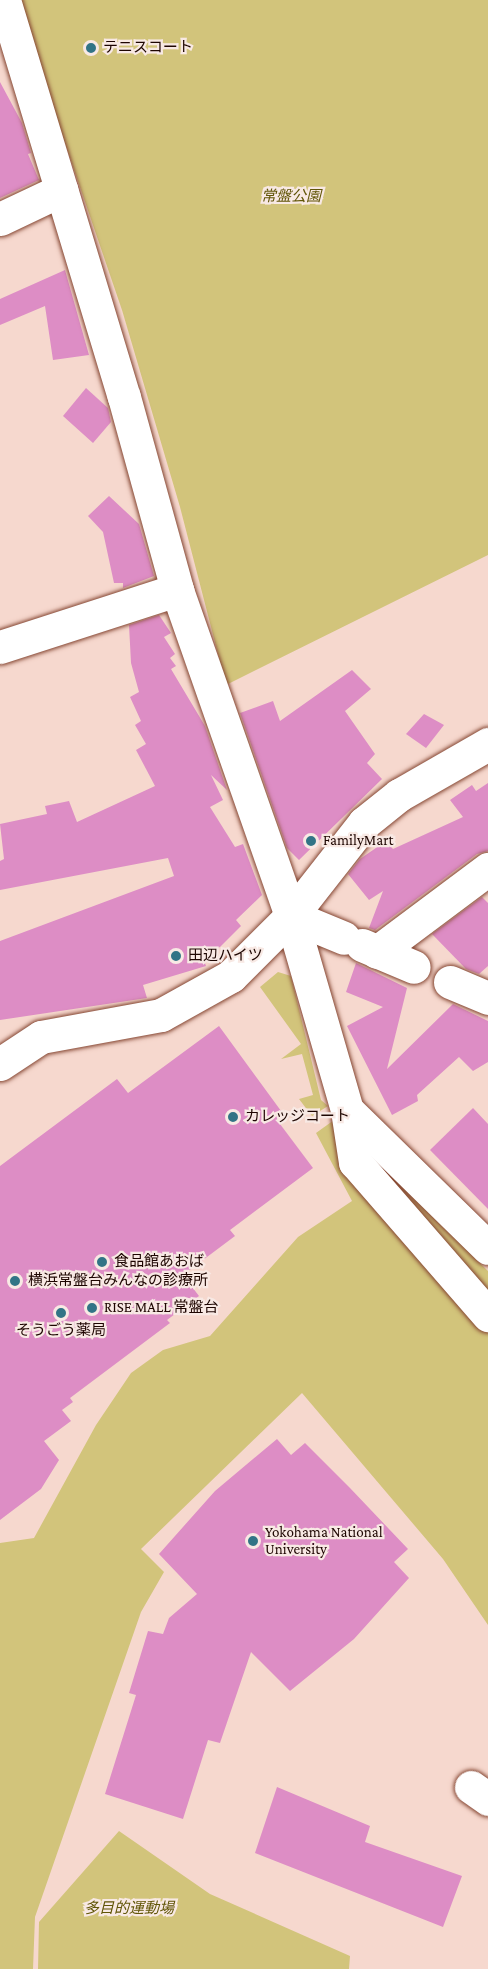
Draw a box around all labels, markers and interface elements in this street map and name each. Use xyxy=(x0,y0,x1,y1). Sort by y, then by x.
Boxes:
place label: テニスコート xyxy=(103,39,193,57)
marker: テニスコート xyxy=(84,41,98,55)
park label: 常盤公園 xyxy=(261,188,321,206)
place label: FamilyMart xyxy=(323,832,394,850)
marker: FamilyMart xyxy=(304,834,318,848)
place label: 田辺ハイツ xyxy=(188,947,263,965)
marker: 田辺ハイツ xyxy=(169,949,183,963)
place label: カレッジコート xyxy=(245,1108,350,1126)
marker: カレッジコート xyxy=(226,1110,240,1124)
place label: 食品館あおば xyxy=(114,1253,204,1271)
marker: 食品館あおば xyxy=(95,1255,109,1269)
marker: 横浜常盤台みんなの診療所 xyxy=(6,1272,24,1290)
place label: 横浜常盤台みんなの診療所 xyxy=(28,1272,208,1290)
place label: RISE MALL 常盤台 xyxy=(104,1299,219,1317)
marker: RISE MALL 常盤台 xyxy=(85,1301,99,1315)
marker: そうごう薬局 xyxy=(54,1306,68,1320)
place label: そうごう薬局 xyxy=(16,1322,106,1340)
place label: Yokohama National University xyxy=(265,1523,383,1558)
marker: Yokohama National University xyxy=(246,1534,260,1548)
park label: 多目的運動場 xyxy=(84,1900,174,1918)

